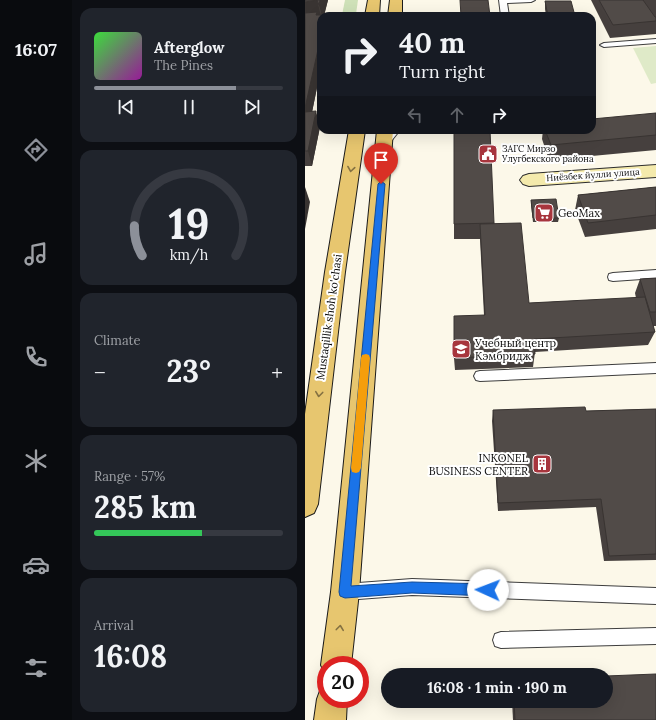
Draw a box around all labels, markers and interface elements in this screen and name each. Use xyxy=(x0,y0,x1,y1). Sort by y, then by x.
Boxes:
text: 40 m xyxy=(399,25,465,61)
icon: right xyxy=(333,28,385,80)
text: 16:07 xyxy=(15,38,57,61)
text: Afterglow xyxy=(154,38,224,57)
text: The Pines xyxy=(154,57,213,74)
text: Turn right xyxy=(399,60,485,83)
icon: previous xyxy=(115,96,137,118)
icon: pause xyxy=(178,96,200,118)
icon: next xyxy=(241,96,263,118)
icon: left xyxy=(404,104,426,126)
icon: ahead xyxy=(446,104,468,126)
icon: right xyxy=(488,104,510,126)
icon: directions xyxy=(22,136,50,164)
pin xyxy=(364,143,398,184)
public building icon: ЗАГС Мирзо Улугбекского района xyxy=(477,143,499,165)
place label: ЗАГС Мирзо Улугбекского района xyxy=(501,143,594,164)
icon: arrive xyxy=(370,149,392,171)
one-way arrow xyxy=(347,165,356,172)
street label: Ниёзбек йулли улица xyxy=(546,166,640,183)
text: 19 xyxy=(168,196,209,249)
supermarket icon: GeoMax xyxy=(533,202,555,224)
place label: GeoMax xyxy=(558,206,600,220)
icon: music xyxy=(22,240,50,268)
text: km/h xyxy=(169,245,208,264)
street label: Mustaqillik shoh ko'chasi xyxy=(313,253,345,381)
text: Climate xyxy=(94,332,141,349)
place label: Учебный центр Кэмбридж xyxy=(474,336,557,363)
school or university icon: Учебный центр Кэмбридж xyxy=(450,338,472,360)
icon: phone xyxy=(22,343,50,371)
text: 23° xyxy=(166,352,211,390)
text: − xyxy=(94,358,106,386)
text: + xyxy=(271,358,283,386)
one-way arrow xyxy=(315,391,324,397)
icon: climate xyxy=(22,447,50,475)
place label: INKONEL BUSINESS CENTER xyxy=(429,451,529,478)
building icon: INKONEL BUSINESS CENTER xyxy=(531,453,553,475)
text: Range · 57% xyxy=(94,468,165,485)
text: 285 km xyxy=(94,488,197,526)
icon: car xyxy=(22,551,50,579)
position arrow xyxy=(467,569,509,611)
text: Arrival xyxy=(94,617,134,634)
one-way arrow xyxy=(335,625,344,631)
text: 16:08 xyxy=(94,637,167,675)
icon: filters xyxy=(22,654,50,682)
speed limit sign: 20 xyxy=(317,656,369,708)
text: 16:08 · 1 min · 190 m xyxy=(427,678,567,697)

